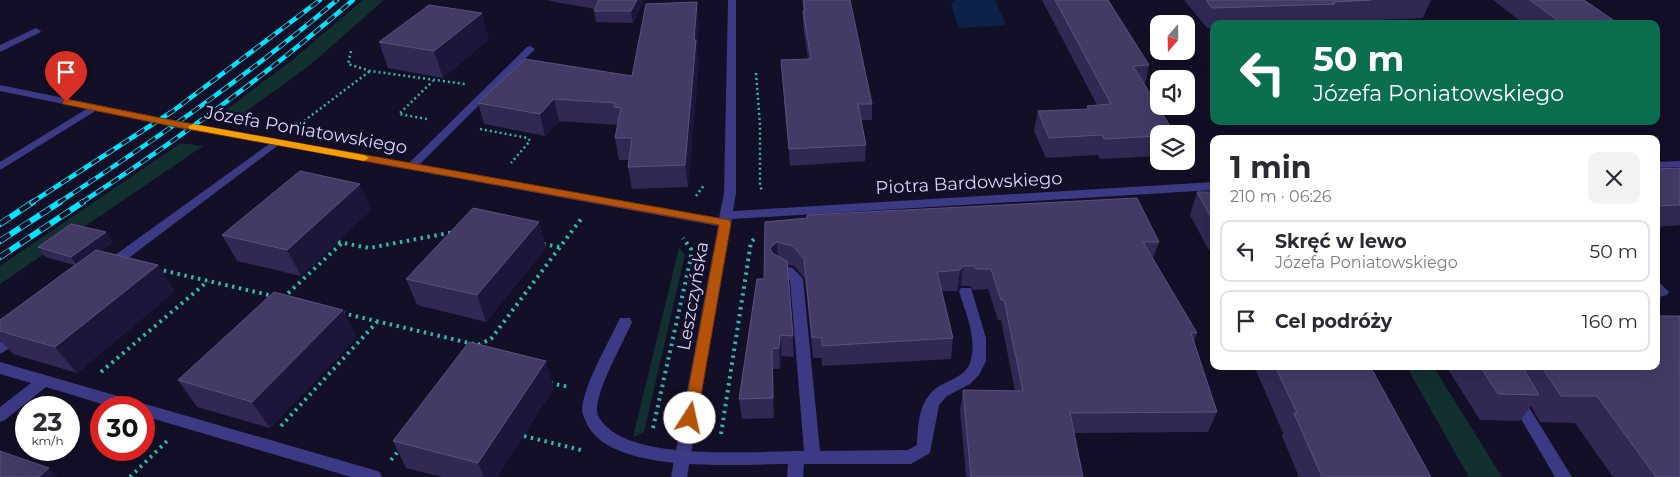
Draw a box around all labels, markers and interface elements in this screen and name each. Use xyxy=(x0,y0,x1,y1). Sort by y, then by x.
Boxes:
north arrow xyxy=(1150,15,1195,60)
map controls xyxy=(1150,15,1195,170)
text: 50 m xyxy=(1313,37,1404,80)
icon: left xyxy=(1230,40,1295,105)
pin xyxy=(45,51,87,102)
icon: arrive xyxy=(52,58,80,86)
button: sound xyxy=(1150,70,1195,115)
text: Józefa Poniatowskiego xyxy=(1313,80,1564,107)
street label: Józefa Poniatowskiego xyxy=(202,101,409,159)
button: layers xyxy=(1150,125,1195,170)
text: 1 min xyxy=(1230,149,1311,186)
button: close xyxy=(1588,152,1640,204)
street label: Piotra Bardowskiego xyxy=(875,167,1063,199)
text: 210 m · 06:26 xyxy=(1230,187,1332,206)
text: Skręć w lewo xyxy=(1275,230,1407,253)
icon: left xyxy=(1232,237,1260,265)
street label: Leszczyńska xyxy=(673,240,713,352)
text: 50 m xyxy=(1590,240,1638,263)
text: Józefa Poniatowskiego xyxy=(1275,253,1458,272)
icon: arrive xyxy=(1232,307,1260,335)
text: Cel podróży xyxy=(1275,310,1392,333)
text: 160 m xyxy=(1582,310,1638,333)
position arrow xyxy=(663,391,715,443)
speed limit sign: 30 xyxy=(90,396,155,461)
text: 23 xyxy=(33,407,62,437)
text: km/h xyxy=(31,433,64,448)

